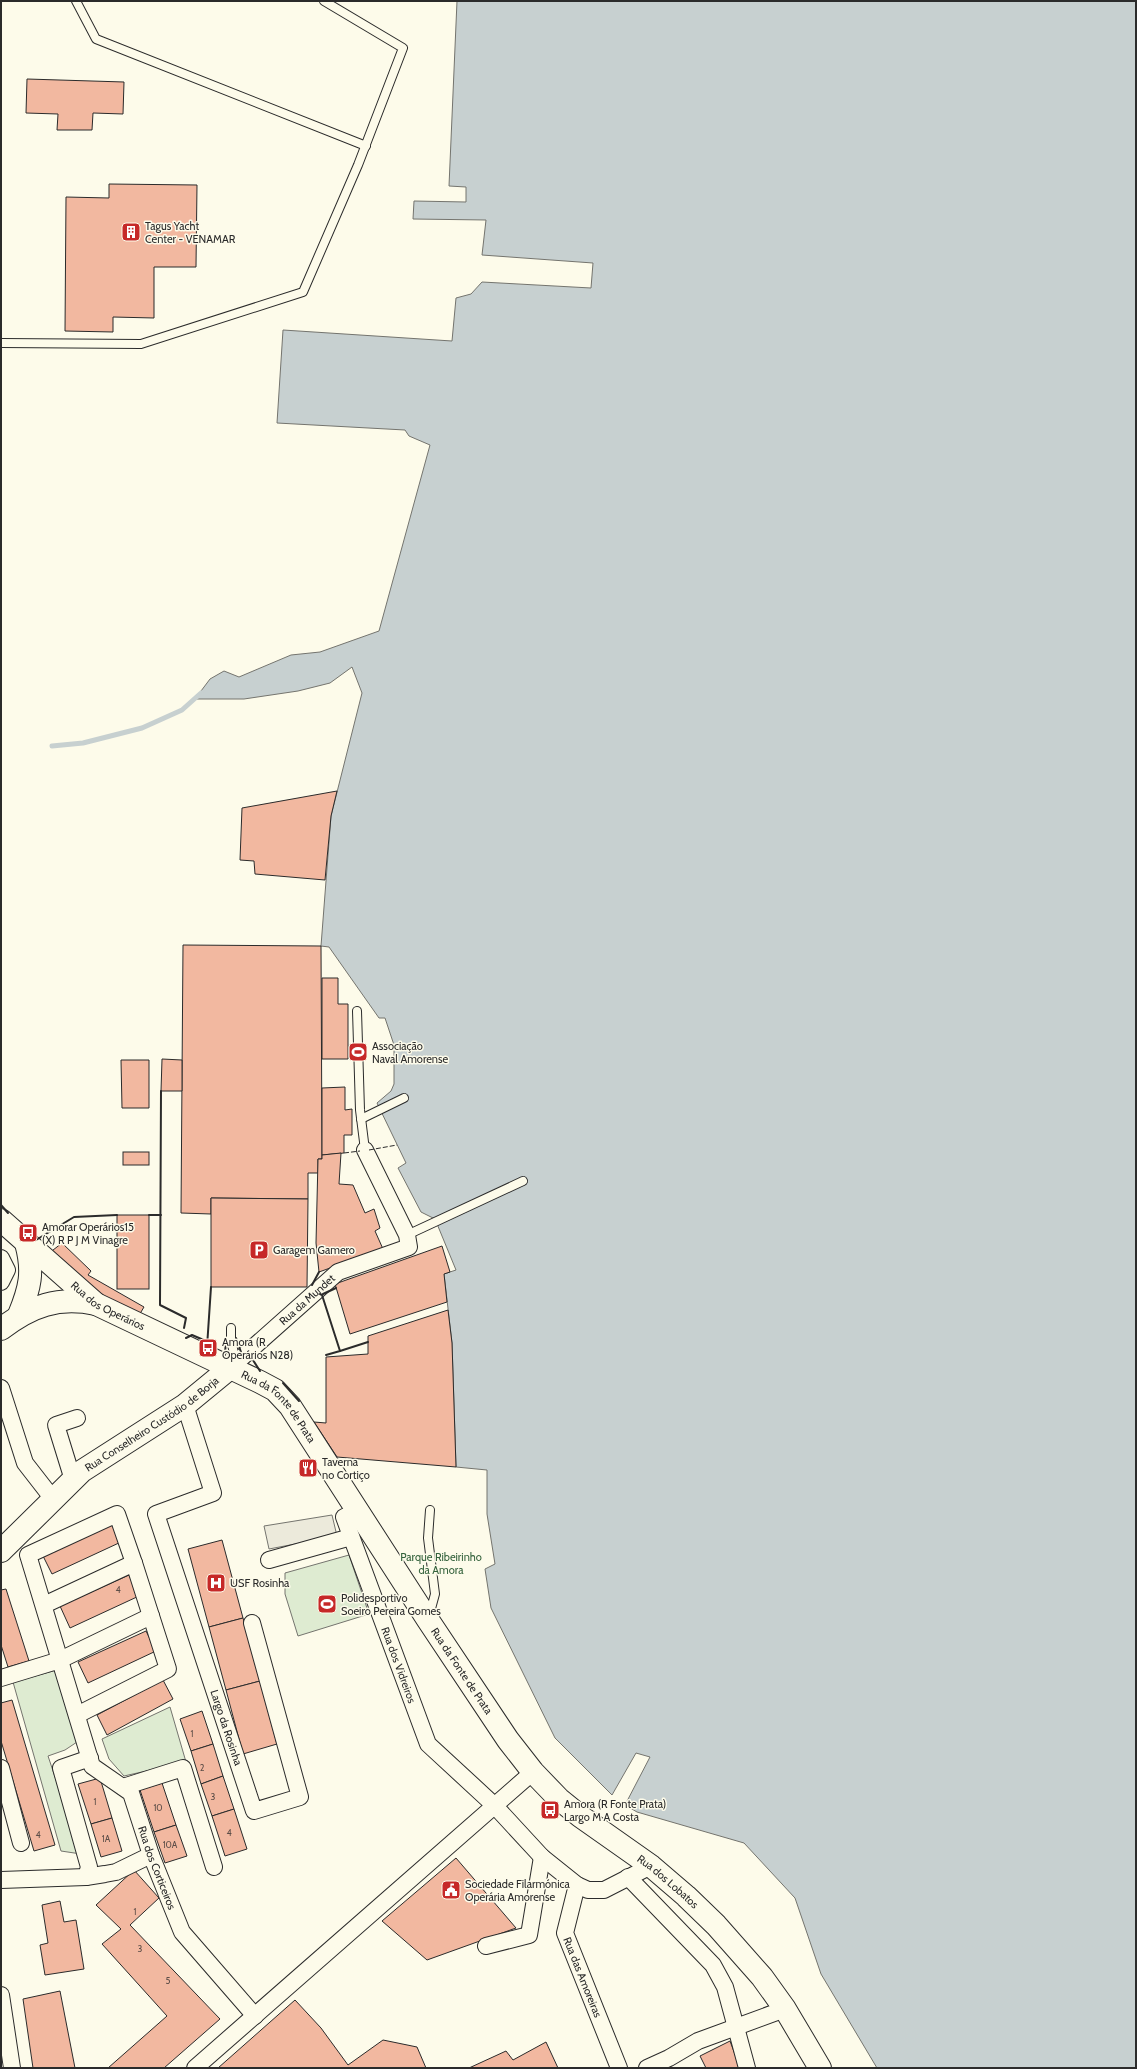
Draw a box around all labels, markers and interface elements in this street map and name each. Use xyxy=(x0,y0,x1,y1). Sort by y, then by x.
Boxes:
place label: Tagus Yacht Center - VENAMAR xyxy=(145,219,236,246)
building icon: Tagus Yacht Center - VENAMAR xyxy=(120,221,142,243)
place label: Associação Naval Amorense xyxy=(372,1039,449,1066)
sports icon: Associação Naval Amorense xyxy=(347,1041,369,1063)
place label: Amorar Operários15 (X) R P J M Vinagre xyxy=(42,1220,134,1247)
bus stop icon: Amorar Operários15 (X) R P J M Vinagre xyxy=(17,1222,39,1244)
parking icon: Garagem Gamero xyxy=(248,1239,270,1261)
place label: Garagem Gamero xyxy=(273,1243,355,1257)
street label: Rua da Mundet xyxy=(276,1271,338,1328)
street label: Rua dos Operários xyxy=(68,1278,148,1333)
place label: Amora (R Operários N28) xyxy=(222,1335,293,1362)
bus stop icon: Amora (R Operários N28) xyxy=(197,1337,219,1359)
street label: Rua da Fonte de Prata xyxy=(239,1367,319,1446)
street label: Rua Conselheiro Custódio de Borja xyxy=(82,1373,222,1474)
place label: Taverna no Cortiço xyxy=(322,1455,370,1482)
restaurant icon: Taverna no Cortiço xyxy=(297,1457,319,1479)
park label: Parque Ribeirinho da Amora xyxy=(400,1550,482,1577)
hospital icon: USF Rosinha xyxy=(205,1572,227,1594)
place label: USF Rosinha xyxy=(230,1576,290,1590)
house number: 4 xyxy=(115,1584,121,1595)
place label: Polidesportivo Soeiro Pereira Gomes xyxy=(341,1591,441,1618)
sports icon: Polidesportivo Soeiro Pereira Gomes xyxy=(316,1593,338,1615)
street label: Rua dos Vidreiros xyxy=(378,1625,419,1705)
street label: Rua da Fonte de Prata xyxy=(428,1625,496,1717)
street label: Largo da Rosinha xyxy=(207,1688,246,1768)
house number: 1 xyxy=(191,1728,194,1739)
house number: 2 xyxy=(200,1762,205,1773)
house number: 3 xyxy=(211,1791,216,1802)
house number: 1 xyxy=(94,1796,97,1807)
place label: Amora (R Fonte Prata) Largo M A Costa xyxy=(564,1797,666,1824)
bus stop icon: Amora (R Fonte Prata) Largo M A Costa xyxy=(539,1799,561,1821)
house number: 10 xyxy=(153,1802,163,1813)
street label: Rua dos Corticeiros xyxy=(135,1824,179,1912)
house number: 4 xyxy=(226,1827,232,1838)
house number: 4 xyxy=(35,1829,41,1840)
house number: 1A xyxy=(102,1833,111,1844)
house number: 10A xyxy=(163,1839,178,1850)
street label: Rua dos Lobatos xyxy=(634,1851,702,1912)
place label: Sociedade Filarmónica Operária Amorense xyxy=(465,1877,571,1904)
public building icon: Sociedade Filarmónica Operária Amorense xyxy=(440,1879,462,1901)
house number: 1 xyxy=(134,1906,137,1917)
street label: Rua das Amoreiras xyxy=(560,1935,605,2020)
house number: 3 xyxy=(138,1943,143,1954)
house number: 5 xyxy=(166,1975,171,1986)

